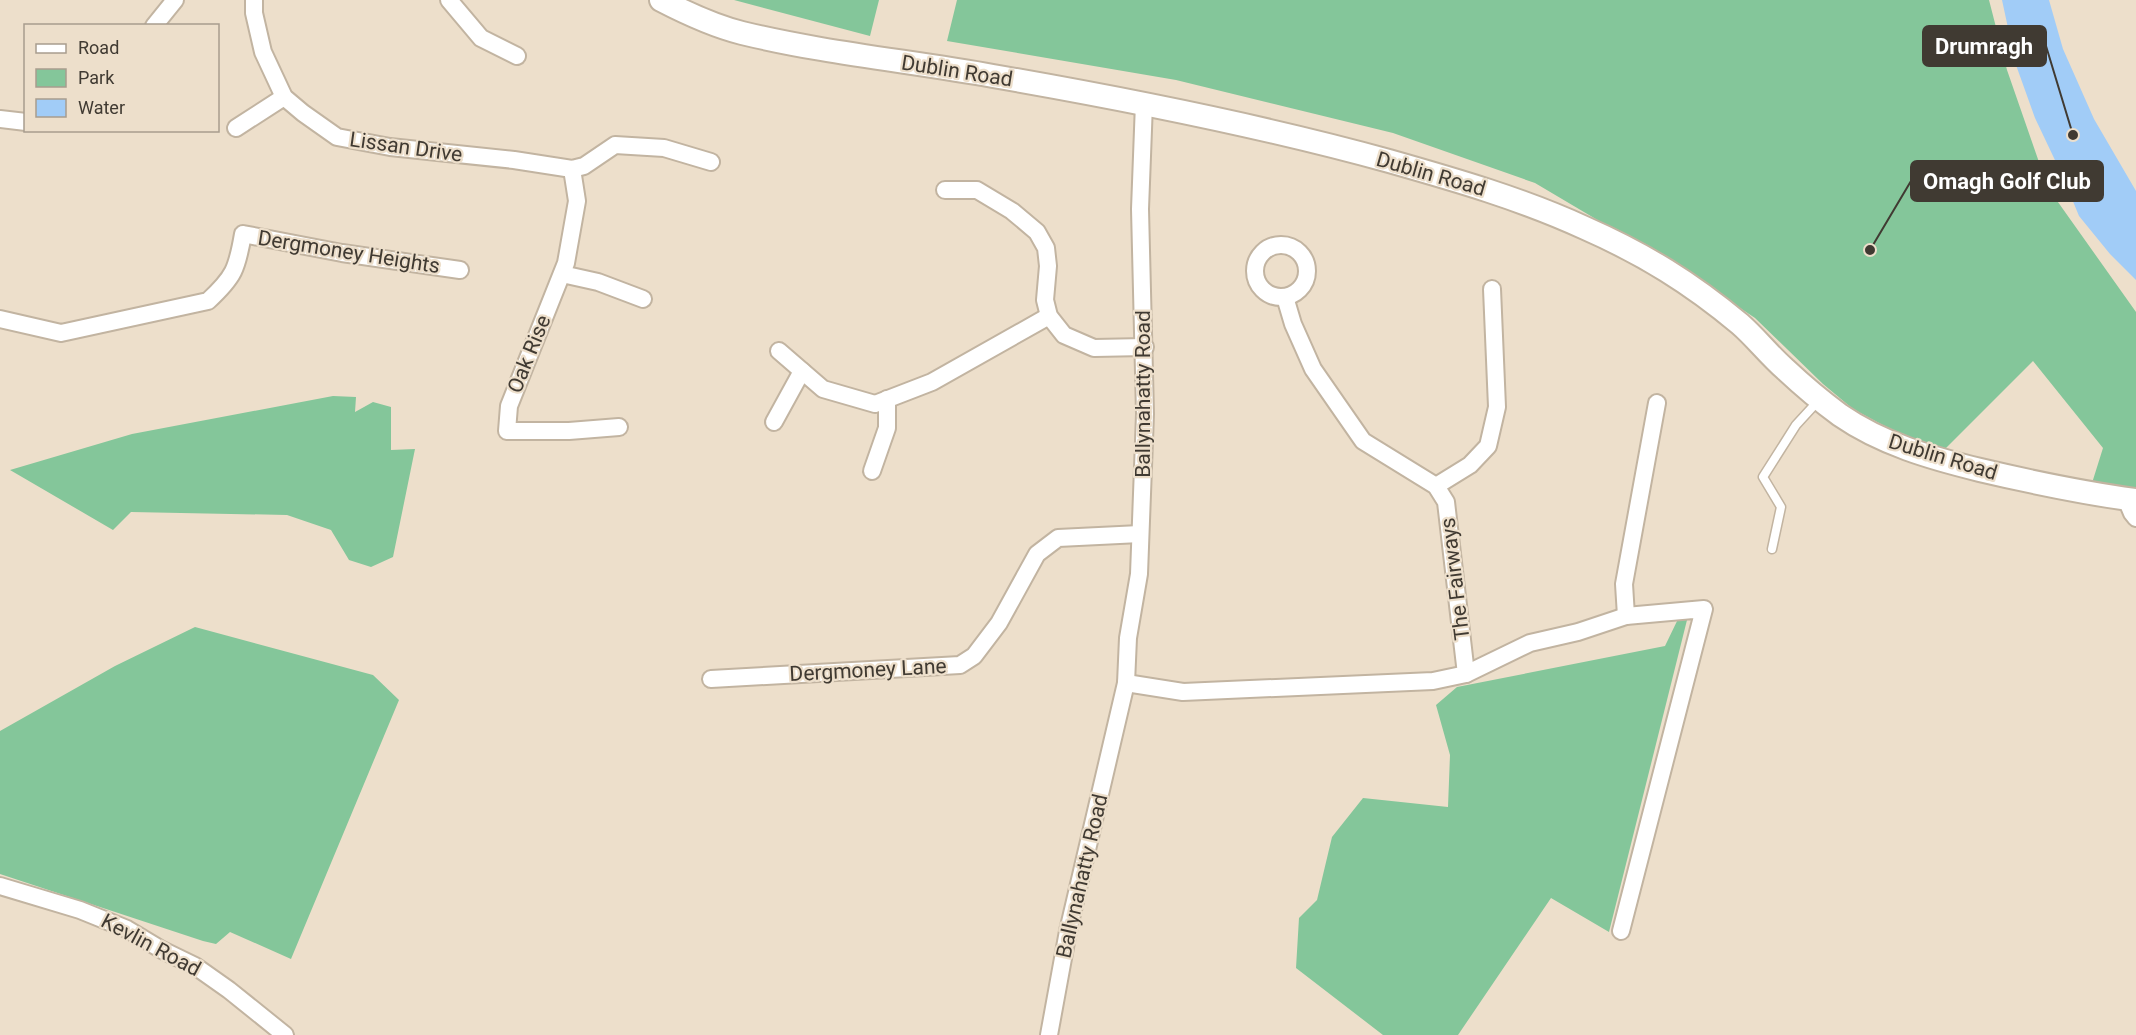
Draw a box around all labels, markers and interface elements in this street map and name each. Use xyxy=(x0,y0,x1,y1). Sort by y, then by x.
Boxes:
legend xyxy=(24,24,219,132)
callout: Drumragh xyxy=(1923,26,2046,66)
text: Drumragh xyxy=(1935,34,2033,59)
text: Road xyxy=(78,37,119,58)
street label: Dublin Road xyxy=(900,50,1014,92)
text: Park xyxy=(78,67,115,88)
text: Water xyxy=(78,97,125,118)
street label: Lissan Drive xyxy=(348,127,464,167)
street label: Dublin Road xyxy=(1374,147,1488,201)
callout: Omagh Golf Club xyxy=(1911,161,2103,201)
text: Omagh Golf Club xyxy=(1923,169,2091,194)
street label: Dergmoney Heights xyxy=(256,226,442,278)
street label: Ballynahatty Road xyxy=(1131,310,1155,478)
street label: Oak Rise xyxy=(503,312,555,396)
street label: Dublin Road xyxy=(1886,429,2000,485)
street label: The Fairways xyxy=(1436,516,1474,642)
street label: Dergmoney Lane xyxy=(789,654,947,686)
street label: Ballynahatty Road xyxy=(1051,792,1113,960)
street label: Kevlin Road xyxy=(97,909,205,981)

